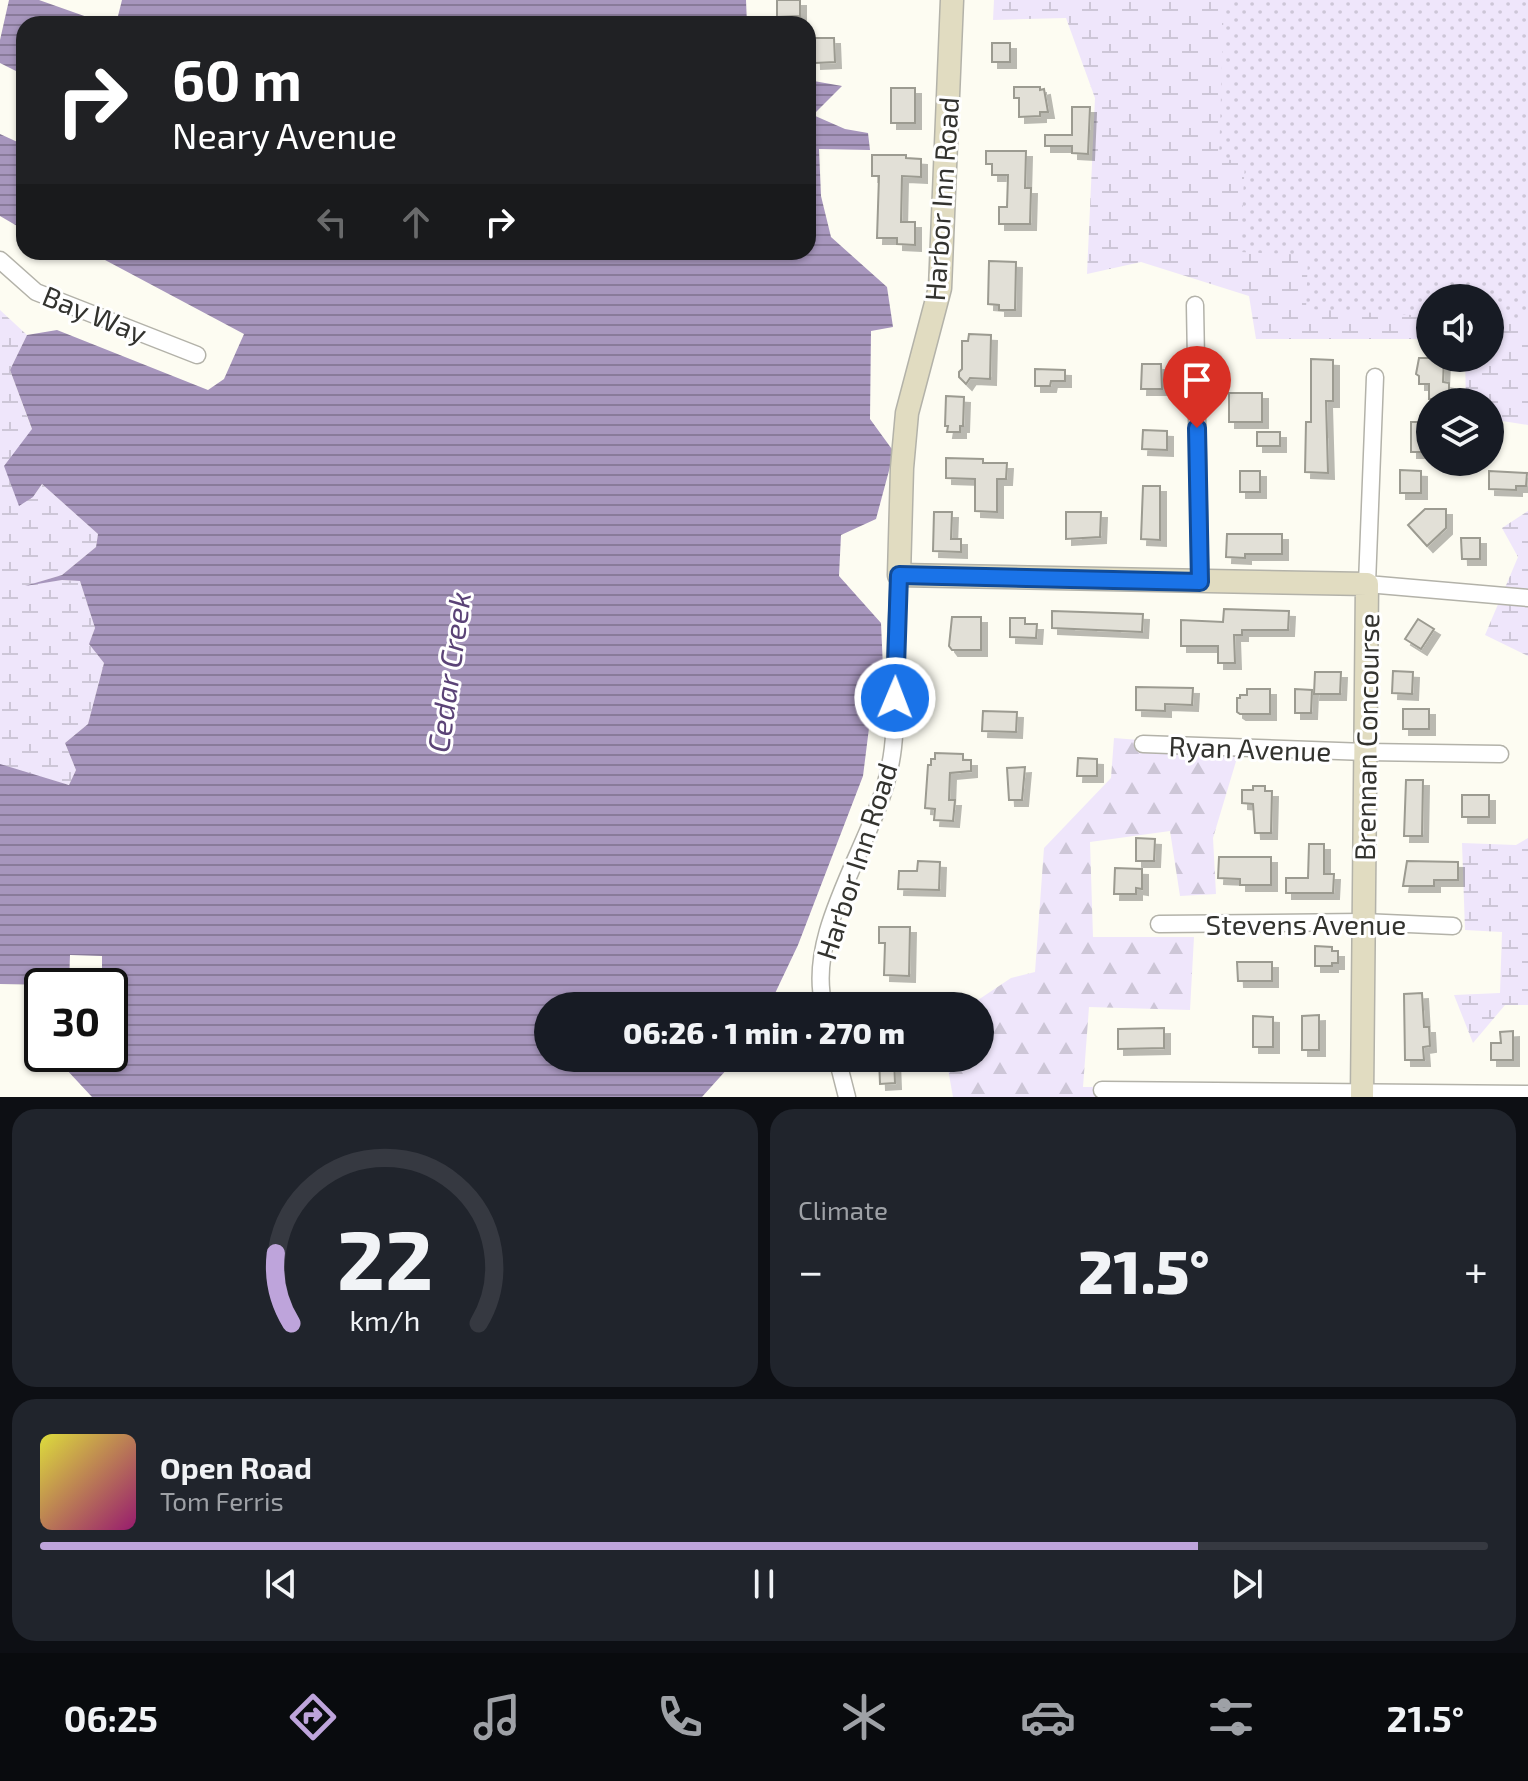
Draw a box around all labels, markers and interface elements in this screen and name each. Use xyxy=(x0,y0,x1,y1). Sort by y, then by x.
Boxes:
text: 60 m xyxy=(172,45,302,112)
icon: right xyxy=(40,48,144,152)
street label: Harbor Inn Road xyxy=(917,96,965,302)
text: Neary Avenue xyxy=(172,113,397,156)
icon: left xyxy=(310,200,354,244)
icon: ahead xyxy=(394,200,438,244)
icon: right xyxy=(478,200,522,244)
street label: Bay Way xyxy=(38,278,152,350)
map controls xyxy=(1416,284,1504,476)
button: sound xyxy=(1416,284,1504,372)
pin xyxy=(1163,346,1231,428)
icon: arrive xyxy=(1175,358,1219,402)
button: layers xyxy=(1416,388,1504,476)
water label: Cedar Creek xyxy=(419,589,477,755)
street label: Brennan Concourse xyxy=(1347,613,1385,861)
position arrow xyxy=(853,656,937,740)
street label: Ryan Avenue xyxy=(1168,728,1332,768)
street label: Harbor Inn Road xyxy=(808,758,904,964)
street label: Stevens Avenue xyxy=(1206,907,1406,941)
speed limit sign: 30 xyxy=(24,968,128,1072)
text: 06:26 · 1 min · 270 m xyxy=(623,1014,905,1050)
text: Climate xyxy=(798,1194,888,1225)
text: 22 xyxy=(337,1207,433,1307)
text: 21.5° xyxy=(1078,1234,1209,1306)
text: − xyxy=(798,1243,824,1296)
text: + xyxy=(1464,1243,1488,1296)
text: km/h xyxy=(350,1302,420,1337)
text: Open Road xyxy=(160,1449,312,1485)
text: Tom Ferris xyxy=(160,1485,284,1516)
icon: previous xyxy=(259,1562,303,1606)
icon: pause xyxy=(742,1562,786,1606)
icon: next xyxy=(1225,1562,1269,1606)
icon: directions xyxy=(285,1689,341,1745)
icon: music xyxy=(469,1689,525,1745)
icon: phone xyxy=(652,1689,708,1745)
icon: climate xyxy=(836,1689,892,1745)
icon: car xyxy=(1020,1689,1076,1745)
icon: filters xyxy=(1203,1689,1259,1745)
text: 06:25 xyxy=(64,1696,158,1739)
text: 21.5° xyxy=(1387,1696,1464,1739)

